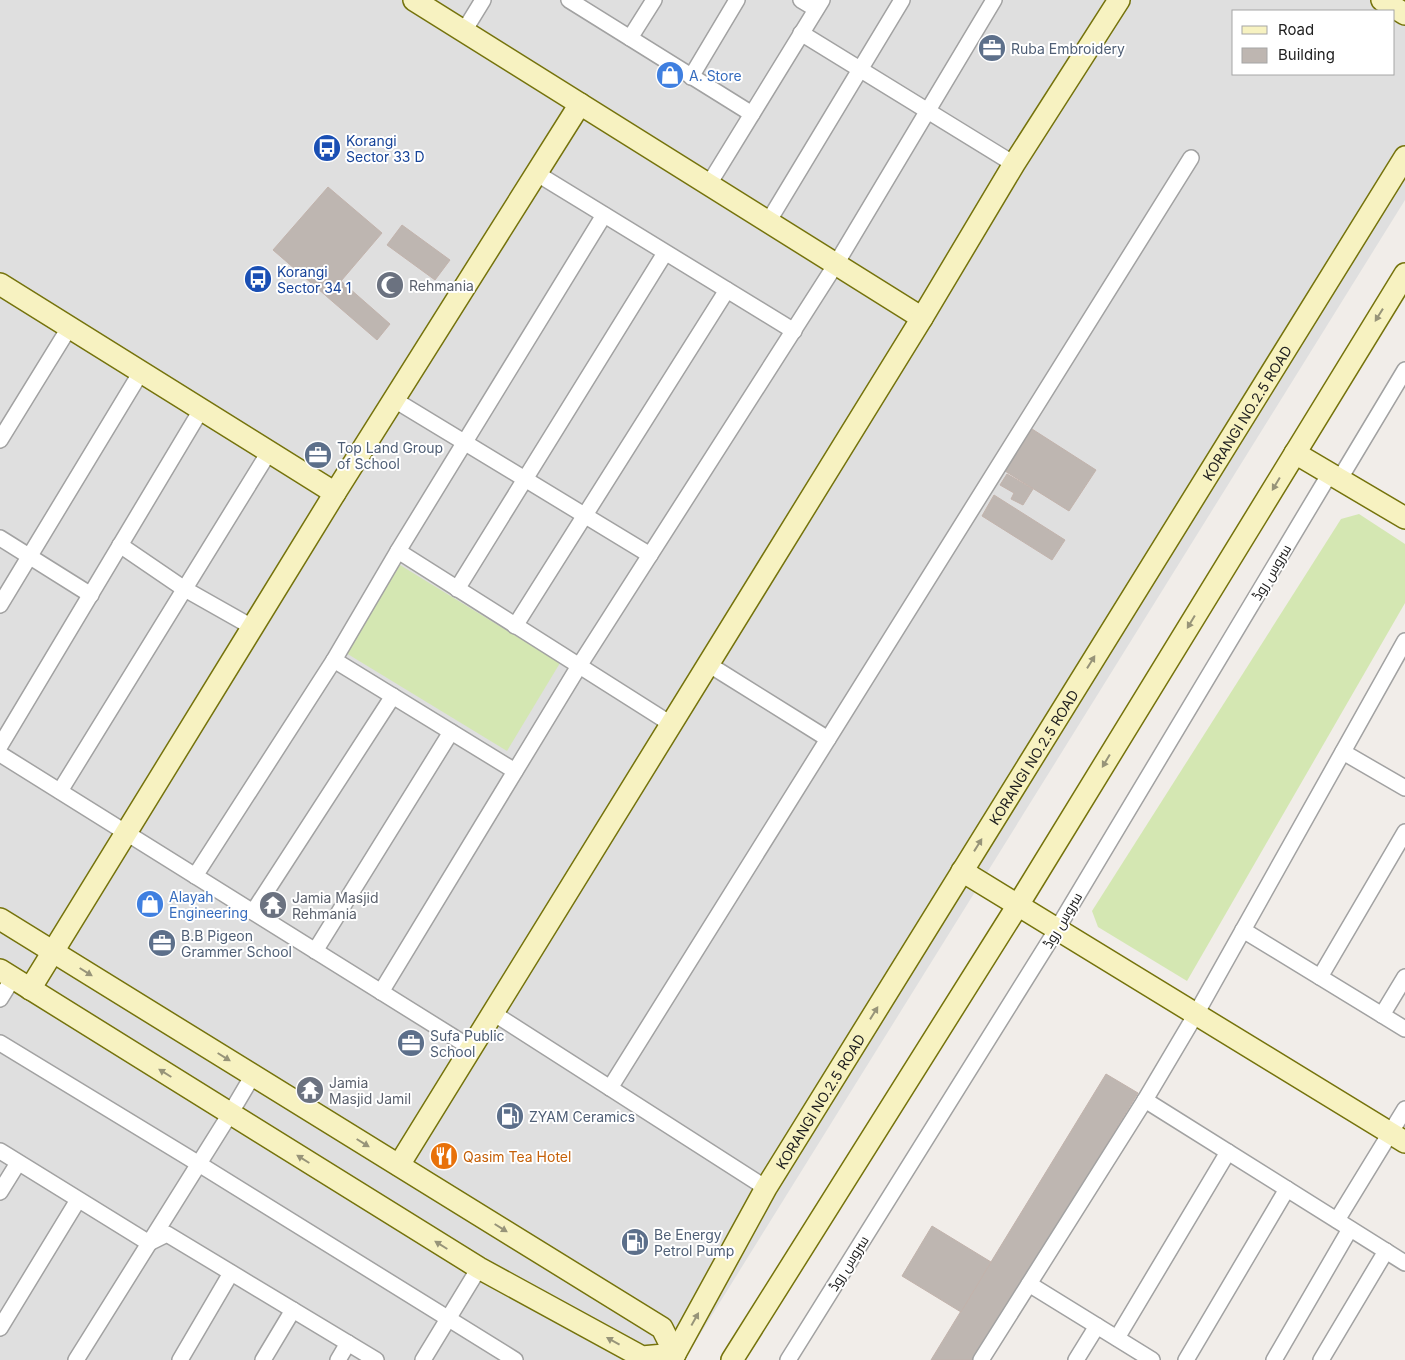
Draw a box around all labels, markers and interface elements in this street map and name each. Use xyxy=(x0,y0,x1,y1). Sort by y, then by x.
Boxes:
legend xyxy=(1232,10,1395,75)
text: Road xyxy=(1278,20,1314,39)
office icon: Ruba Embroidery xyxy=(977,33,1007,63)
place label: Ruba Embroidery xyxy=(1011,40,1125,57)
text: Building xyxy=(1278,45,1335,64)
shop icon: A. Store xyxy=(655,60,685,90)
place label: A. Store xyxy=(689,67,742,84)
place label: Korangi Sector 33 D xyxy=(346,132,425,165)
bus stop icon: Korangi Sector 33 D xyxy=(312,133,342,163)
place label: Korangi Sector 34 1 xyxy=(277,263,352,296)
bus stop icon: Korangi Sector 34 1 xyxy=(243,264,273,294)
mosque icon: Rehmania xyxy=(375,270,405,300)
place label: Rehmania xyxy=(409,277,474,294)
one-way arrow xyxy=(1375,309,1384,322)
street label: KORANGI NO.2.5 ROAD xyxy=(1198,342,1295,483)
place label: Top Land Group of School xyxy=(337,439,443,472)
office icon: Top Land Group of School xyxy=(303,440,333,470)
one-way arrow xyxy=(1271,477,1281,490)
street label: سروس روڈ xyxy=(1248,541,1294,603)
one-way arrow xyxy=(1187,616,1196,629)
one-way arrow xyxy=(1087,656,1096,669)
street label: KORANGI NO.2.5 ROAD xyxy=(985,686,1081,828)
one-way arrow xyxy=(1102,754,1111,767)
one-way arrow xyxy=(973,838,982,851)
place label: Alayah Engineering xyxy=(169,888,248,921)
shop icon: Alayah Engineering xyxy=(135,889,165,919)
place label: Jamia Masjid Rehmania xyxy=(292,889,379,922)
street label: سروس روڈ xyxy=(1039,889,1085,951)
temple icon: Jamia Masjid Rehmania xyxy=(258,890,288,920)
place label: B.B Pigeon Grammer School xyxy=(181,927,292,960)
office icon: B.B Pigeon Grammer School xyxy=(147,928,177,958)
one-way arrow xyxy=(80,968,93,977)
one-way arrow xyxy=(869,1006,879,1019)
place label: Sufa Public School xyxy=(430,1027,505,1060)
office icon: Sufa Public School xyxy=(396,1028,426,1058)
street label: KORANGI NO.2.5 ROAD xyxy=(772,1031,868,1172)
one-way arrow xyxy=(218,1053,231,1062)
one-way arrow xyxy=(159,1068,172,1078)
place label: Jamia Masjid Jamil xyxy=(329,1074,411,1107)
temple icon: Jamia Masjid Jamil xyxy=(295,1075,325,1105)
fuel station icon: ZYAM Ceramics xyxy=(495,1101,525,1131)
place label: ZYAM Ceramics xyxy=(529,1108,635,1125)
one-way arrow xyxy=(356,1138,369,1147)
restaurant icon: Qasim Tea Hotel xyxy=(429,1141,459,1171)
place label: Qasim Tea Hotel xyxy=(463,1148,571,1165)
one-way arrow xyxy=(297,1154,310,1163)
one-way arrow xyxy=(495,1223,508,1233)
place label: Be Energy Petrol Pump xyxy=(654,1226,734,1259)
fuel station icon: Be Energy Petrol Pump xyxy=(620,1227,650,1257)
street label: سروس روڈ xyxy=(824,1232,872,1294)
one-way arrow xyxy=(435,1240,448,1249)
one-way arrow xyxy=(690,1312,699,1326)
one-way arrow xyxy=(607,1337,620,1346)

